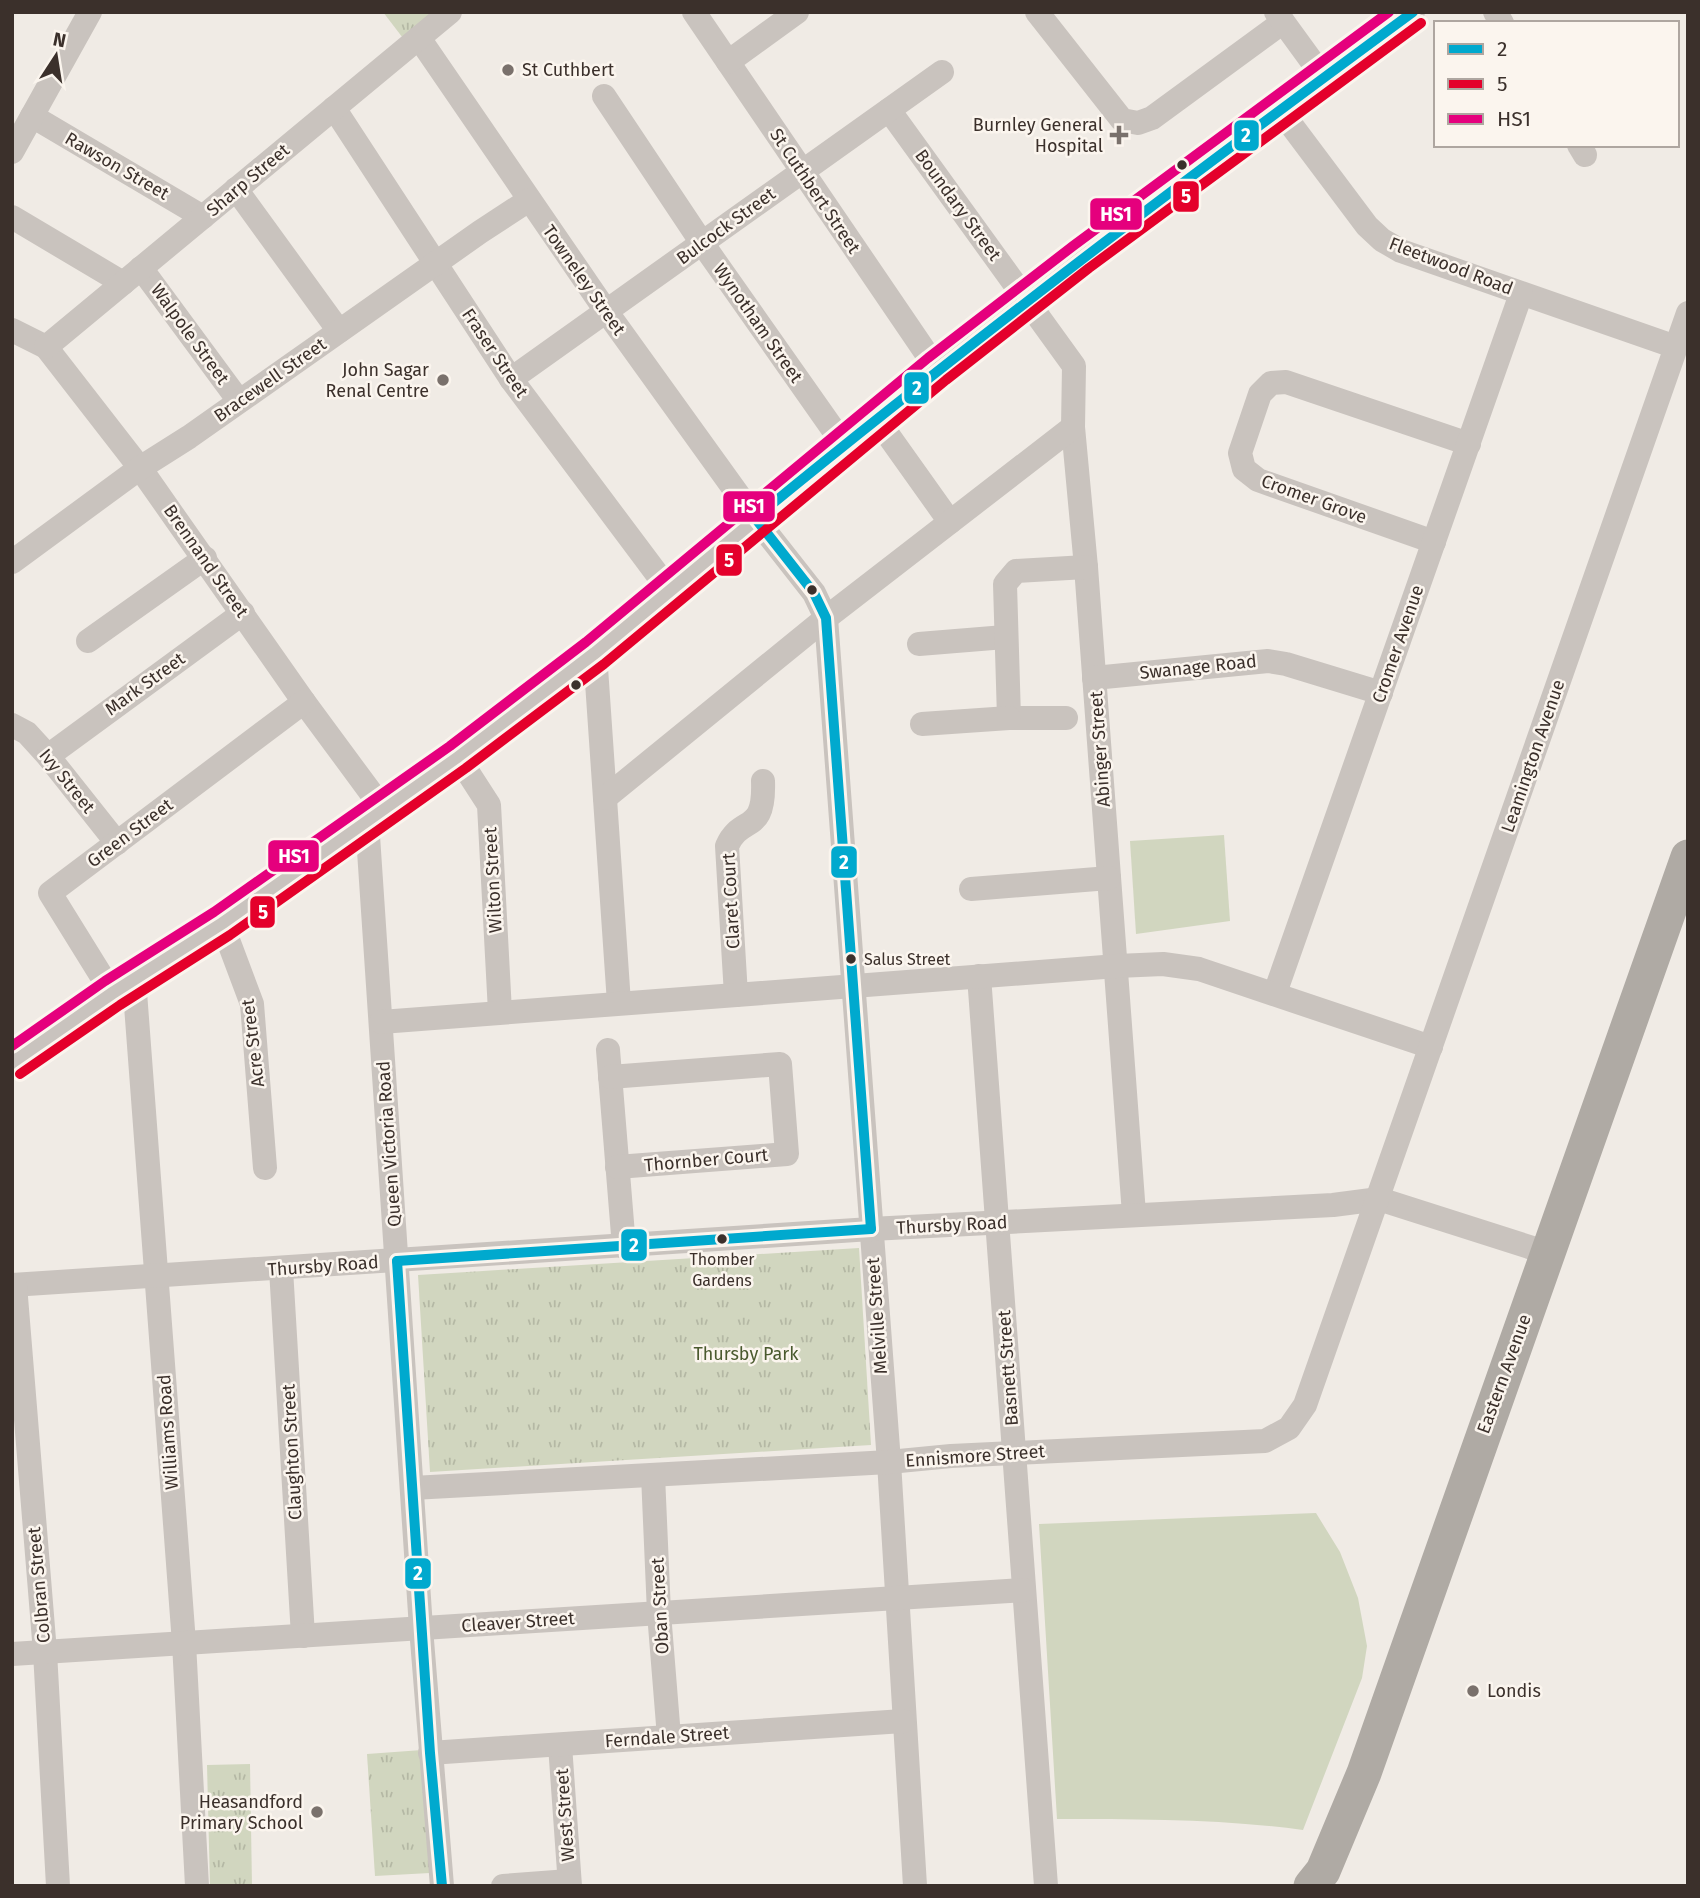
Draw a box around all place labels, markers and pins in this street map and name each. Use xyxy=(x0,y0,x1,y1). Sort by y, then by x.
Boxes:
place label: St Cuthbert xyxy=(522,59,615,81)
marker: St Cuthbert xyxy=(500,62,516,78)
place label: Burnley General Hospital xyxy=(973,114,1103,157)
marker: Burnley General Hospital xyxy=(1109,125,1129,145)
unlabelled marker xyxy=(1175,158,1189,172)
place label: John Sagar Renal Centre xyxy=(326,359,429,402)
marker: John Sagar Renal Centre xyxy=(435,372,451,388)
unlabelled marker xyxy=(805,583,819,597)
unlabelled marker xyxy=(569,678,583,692)
place label: Salus Street xyxy=(864,950,951,969)
marker: Salus Street xyxy=(844,952,858,966)
marker: Thomber Gardens xyxy=(715,1232,729,1246)
place label: Thomber Gardens xyxy=(689,1250,755,1290)
place label: Londis xyxy=(1487,1680,1541,1702)
marker: Londis xyxy=(1465,1683,1481,1699)
place label: Heasandford Primary School xyxy=(180,1791,303,1834)
marker: Heasandford Primary School xyxy=(309,1804,325,1820)

